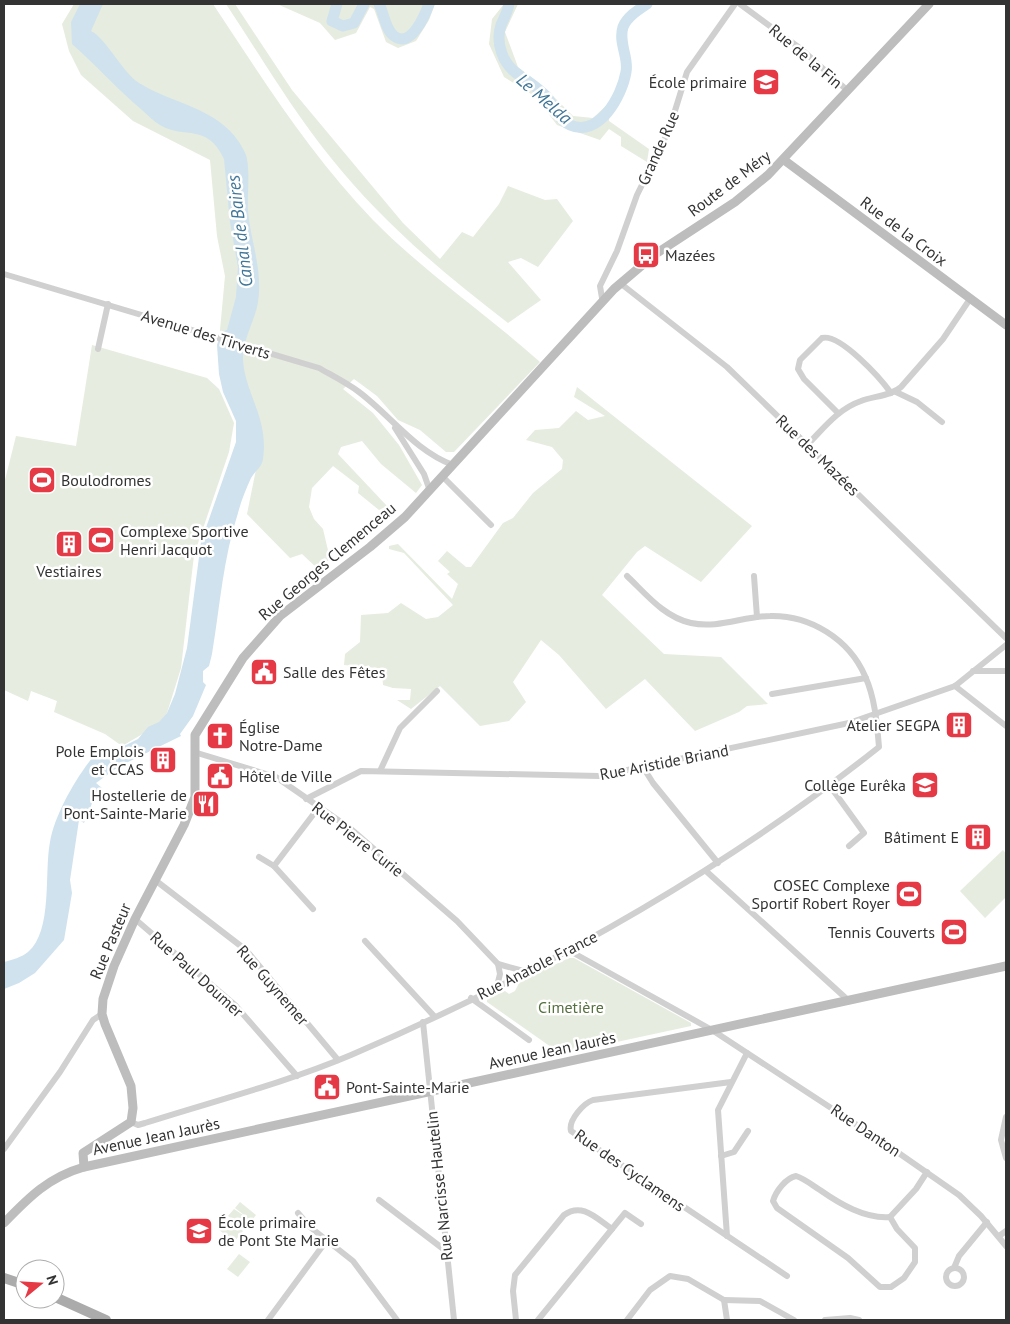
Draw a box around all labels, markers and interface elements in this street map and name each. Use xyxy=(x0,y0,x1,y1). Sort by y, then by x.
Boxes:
street label: Rue de la Fin xyxy=(765,20,847,92)
school or university icon: École primaire xyxy=(751,67,781,97)
water label: Le Melda xyxy=(512,68,577,129)
place label: École primaire xyxy=(649,72,747,92)
street label: Grande Rue xyxy=(633,108,683,188)
street label: Route de Méry xyxy=(684,145,775,221)
water label: Canal de Baires xyxy=(221,173,258,288)
street label: Rue de la Croix xyxy=(857,192,951,270)
bus stop icon: Mazées xyxy=(631,240,661,270)
place label: Mazées xyxy=(665,245,716,265)
street label: Avenue des Tirverts xyxy=(139,305,273,363)
street label: Rue des Mazées xyxy=(772,410,864,500)
sports icon: Boulodromes xyxy=(27,465,57,495)
place label: Boulodromes xyxy=(61,470,152,490)
street label: Rue Georges Clemenceau xyxy=(254,498,400,624)
place label: Complexe Sportive Henri Jacquot xyxy=(120,521,249,559)
sports icon: Complexe Sportive Henri Jacquot xyxy=(86,525,116,555)
building icon: Vestiaires xyxy=(54,529,84,559)
place label: Vestiaires xyxy=(35,561,102,581)
public building icon: Salle des Fêtes xyxy=(249,657,279,687)
place label: Salle des Fêtes xyxy=(283,662,386,682)
building icon: Atelier SEGPA xyxy=(944,710,974,740)
place label: Atelier SEGPA xyxy=(847,715,941,735)
place label: Église Notre-Dame xyxy=(239,717,323,755)
church icon: Église Notre-Dame xyxy=(205,721,235,751)
street label: Rue Aristide Briand xyxy=(598,740,730,784)
place label: Pole Emplois et CCAS xyxy=(55,741,144,779)
building icon: Pole Emplois et CCAS xyxy=(148,745,178,775)
public building icon: Hôtel de Ville xyxy=(205,761,235,791)
place label: Hôtel de Ville xyxy=(239,766,332,786)
school or university icon: Collège Eurêka xyxy=(910,770,940,800)
place label: Collège Eurêka xyxy=(804,775,906,795)
place label: Hostellerie de Pont-Sainte-Marie xyxy=(64,785,187,823)
restaurant icon: Hostellerie de Pont-Sainte-Marie xyxy=(191,789,221,819)
street label: Rue Pierre Curie xyxy=(308,797,408,881)
building icon: Bâtiment E xyxy=(963,822,993,852)
place label: Bâtiment E xyxy=(884,827,959,847)
place label: COSEC Complexe Sportif Robert Royer xyxy=(752,875,891,913)
sports icon: COSEC Complexe Sportif Robert Royer xyxy=(894,879,924,909)
street label: Rue Pasteur xyxy=(85,899,135,982)
sports icon: Tennis Couverts xyxy=(939,917,969,947)
place label: Tennis Couverts xyxy=(828,922,935,942)
street label: Rue Anatole France xyxy=(474,926,600,1004)
street label: Rue Paul Doumer xyxy=(146,927,248,1021)
street label: Rue Guynemer xyxy=(233,941,314,1030)
park label: Cimetière xyxy=(538,997,604,1017)
street label: Avenue Jean Jaurès xyxy=(487,1027,618,1073)
public building icon: Pont-Sainte-Marie xyxy=(312,1072,342,1102)
place label: Pont-Sainte-Marie xyxy=(346,1077,469,1097)
street label: Rue Danton xyxy=(827,1099,905,1161)
street label: Rue Narcisse Hautelin xyxy=(421,1110,457,1262)
street label: Avenue Jean Jaurès xyxy=(91,1113,222,1159)
street label: Rue des Cyclamens xyxy=(571,1124,689,1216)
place label: École primaire de Pont Ste Marie xyxy=(218,1212,339,1250)
school or university icon: École primaire de Pont Ste Marie xyxy=(184,1216,214,1246)
north arrow xyxy=(15,1259,65,1309)
text: N xyxy=(42,1273,62,1287)

